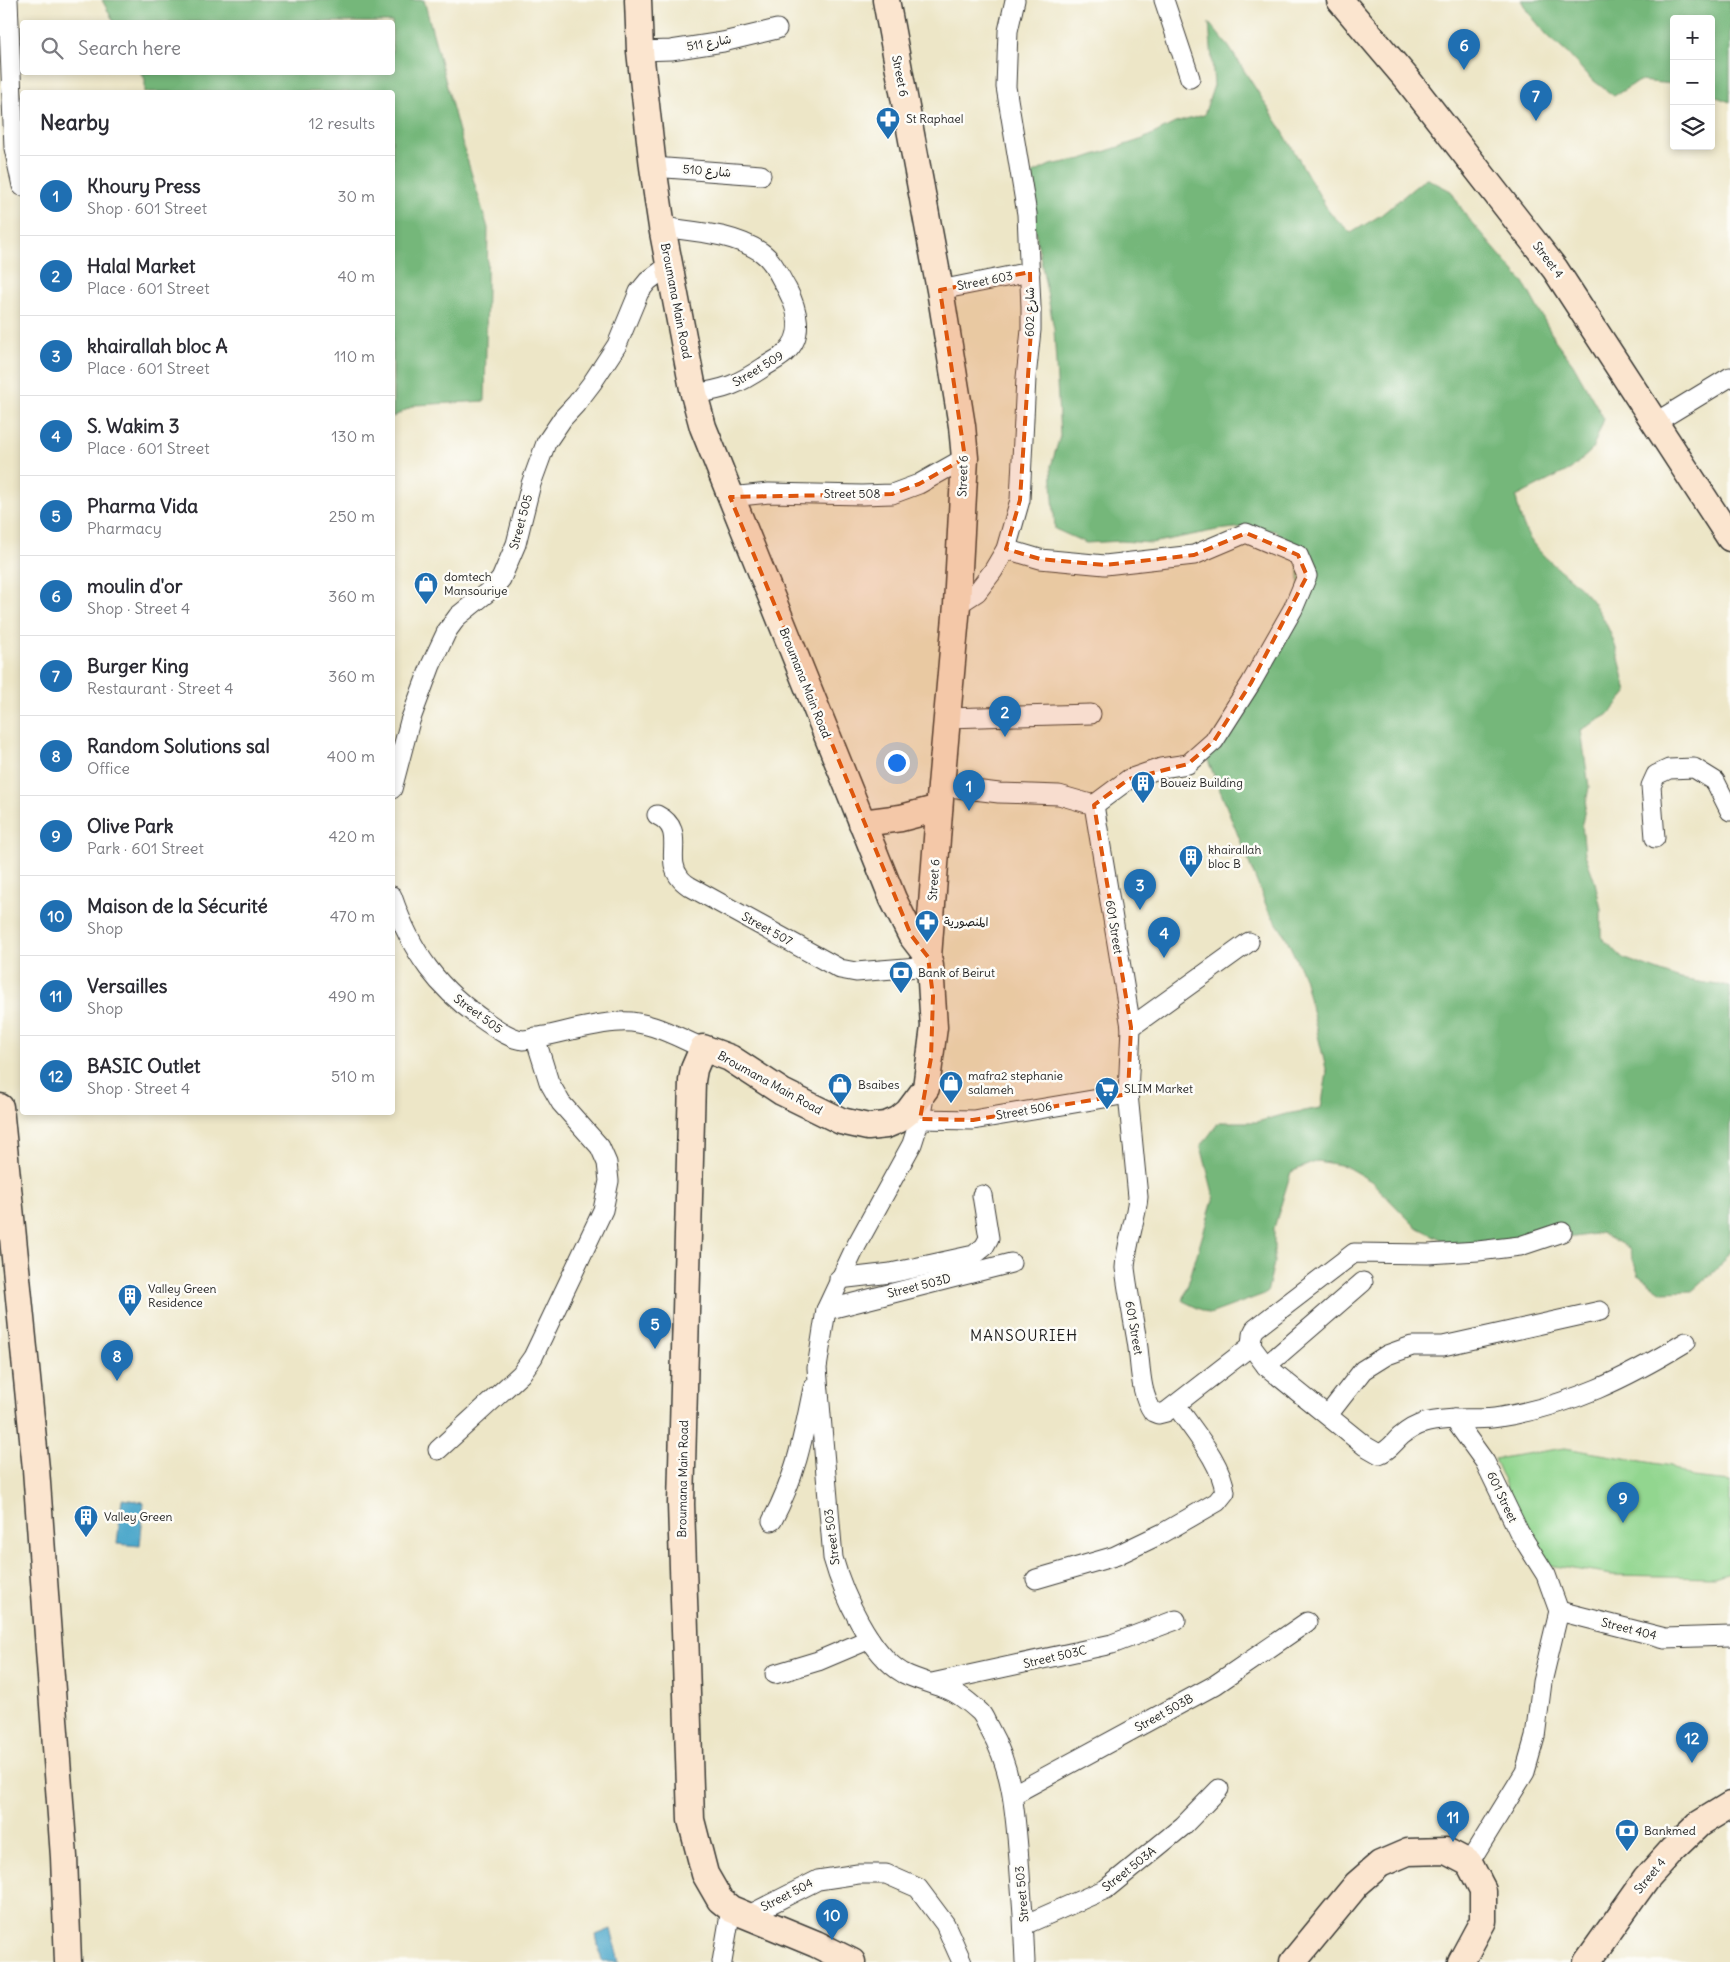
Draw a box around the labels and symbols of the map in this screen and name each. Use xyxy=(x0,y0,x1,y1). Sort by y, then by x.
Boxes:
pin: 6 xyxy=(1448,29,1480,70)
street label: شارع 511 xyxy=(685,31,733,56)
street label: Street 6 xyxy=(889,54,912,98)
pin: 7 xyxy=(1520,80,1552,121)
pharmacy icon: St Raphael xyxy=(875,106,901,140)
place label: St Raphael xyxy=(906,111,964,126)
street label: شارع 510 xyxy=(682,161,732,182)
street label: Street 4 xyxy=(1530,238,1567,281)
street label: Broumana Main Road xyxy=(658,242,695,360)
street label: Street 603 xyxy=(956,268,1014,293)
street label: شارع 602 xyxy=(1022,287,1039,337)
street label: Street 509 xyxy=(730,348,786,390)
street label: Street 6 xyxy=(954,455,971,497)
street label: Street 508 xyxy=(824,486,880,501)
street label: Street 505 xyxy=(506,493,535,551)
place label: domtech Mansouriye xyxy=(444,569,508,598)
shop icon: domtech Mansouriye xyxy=(413,571,439,605)
street label: Broumana Main Road xyxy=(776,625,834,740)
pin: 2 xyxy=(989,696,1021,737)
your location xyxy=(884,750,910,776)
pin: 1 xyxy=(953,770,985,811)
building icon: Boueiz Building xyxy=(1130,770,1156,804)
place label: Boueiz Building xyxy=(1160,775,1243,790)
place label: khairallah bloc B xyxy=(1208,842,1261,871)
building icon: khairallah bloc B xyxy=(1178,844,1204,878)
street label: Street 6 xyxy=(925,859,942,901)
pin: 3 xyxy=(1124,869,1156,910)
street label: 601 Street xyxy=(1103,899,1126,955)
street label: Street 507 xyxy=(739,909,795,949)
pharmacy icon: المنصورية xyxy=(914,909,940,943)
place label: المنصورية xyxy=(944,914,988,929)
pin: 4 xyxy=(1148,917,1180,958)
bank icon: Bank of Beirut xyxy=(888,960,914,994)
place label: Bank of Beirut xyxy=(918,965,995,980)
street label: Street 505 xyxy=(451,991,506,1036)
street label: Broumana Main Road xyxy=(715,1048,825,1118)
place label: mafra2 stephanie salameh xyxy=(968,1068,1063,1097)
shop icon: mafra2 stephanie salameh xyxy=(938,1070,964,1104)
shop icon: Bsaibes xyxy=(827,1072,853,1106)
supermarket icon: SLIM Market xyxy=(1094,1076,1120,1110)
place label: Bsaibes xyxy=(858,1077,899,1092)
place label: SLIM Market xyxy=(1124,1081,1193,1096)
street label: Street 506 xyxy=(995,1098,1053,1123)
street label: Street 503D xyxy=(886,1270,952,1301)
place label: Valley Green Residence xyxy=(148,1281,217,1310)
building icon: Valley Green Residence xyxy=(117,1283,143,1317)
street label: 601 Street xyxy=(1122,1300,1147,1356)
pin: 5 xyxy=(639,1308,671,1349)
district label: MANSOURIEH xyxy=(970,1326,1078,1345)
pin: 8 xyxy=(101,1340,133,1381)
street label: Broumana Main Road xyxy=(674,1420,691,1538)
street label: 601 Street xyxy=(1484,1469,1521,1525)
pin: 9 xyxy=(1607,1482,1639,1523)
building icon: Valley Green xyxy=(73,1504,99,1538)
street label: Street 503 xyxy=(821,1508,842,1566)
place label: Valley Green xyxy=(104,1509,173,1524)
street label: Street 404 xyxy=(1600,1614,1658,1643)
street label: Street 503C xyxy=(1022,1642,1088,1671)
street label: Street 503B xyxy=(1132,1690,1196,1735)
pin: 12 xyxy=(1676,1722,1708,1763)
pin: 11 xyxy=(1437,1801,1469,1842)
bank icon: Bankmed xyxy=(1614,1818,1640,1852)
place label: Bankmed xyxy=(1644,1823,1696,1838)
street label: Street 503A xyxy=(1099,1843,1159,1894)
street label: Street 4 xyxy=(1630,1855,1669,1897)
street label: Street 503 xyxy=(1012,1865,1031,1923)
street label: Street 504 xyxy=(758,1875,815,1914)
pin: 10 xyxy=(816,1899,848,1940)

